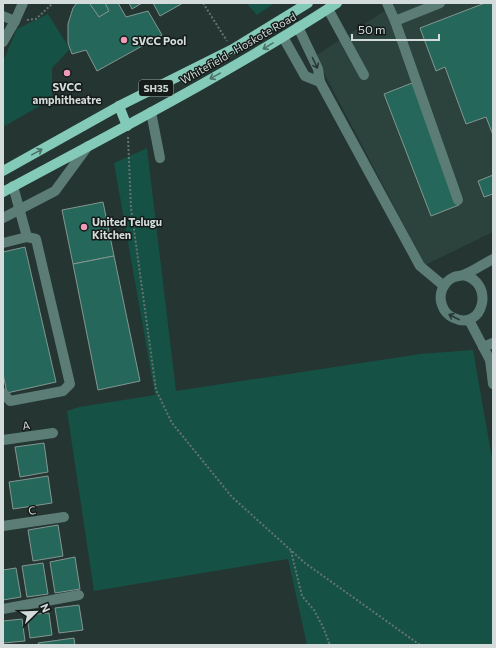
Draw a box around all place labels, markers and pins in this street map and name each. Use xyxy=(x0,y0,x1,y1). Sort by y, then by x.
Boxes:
place label: SVCC Pool xyxy=(132,34,186,47)
marker: SVCC Pool xyxy=(119,35,129,45)
marker: SVCC amphitheatre xyxy=(62,68,72,78)
place label: SVCC amphitheatre xyxy=(33,80,102,106)
place label: United Telugu Kitchen xyxy=(92,215,162,241)
marker: United Telugu Kitchen xyxy=(79,222,89,232)

